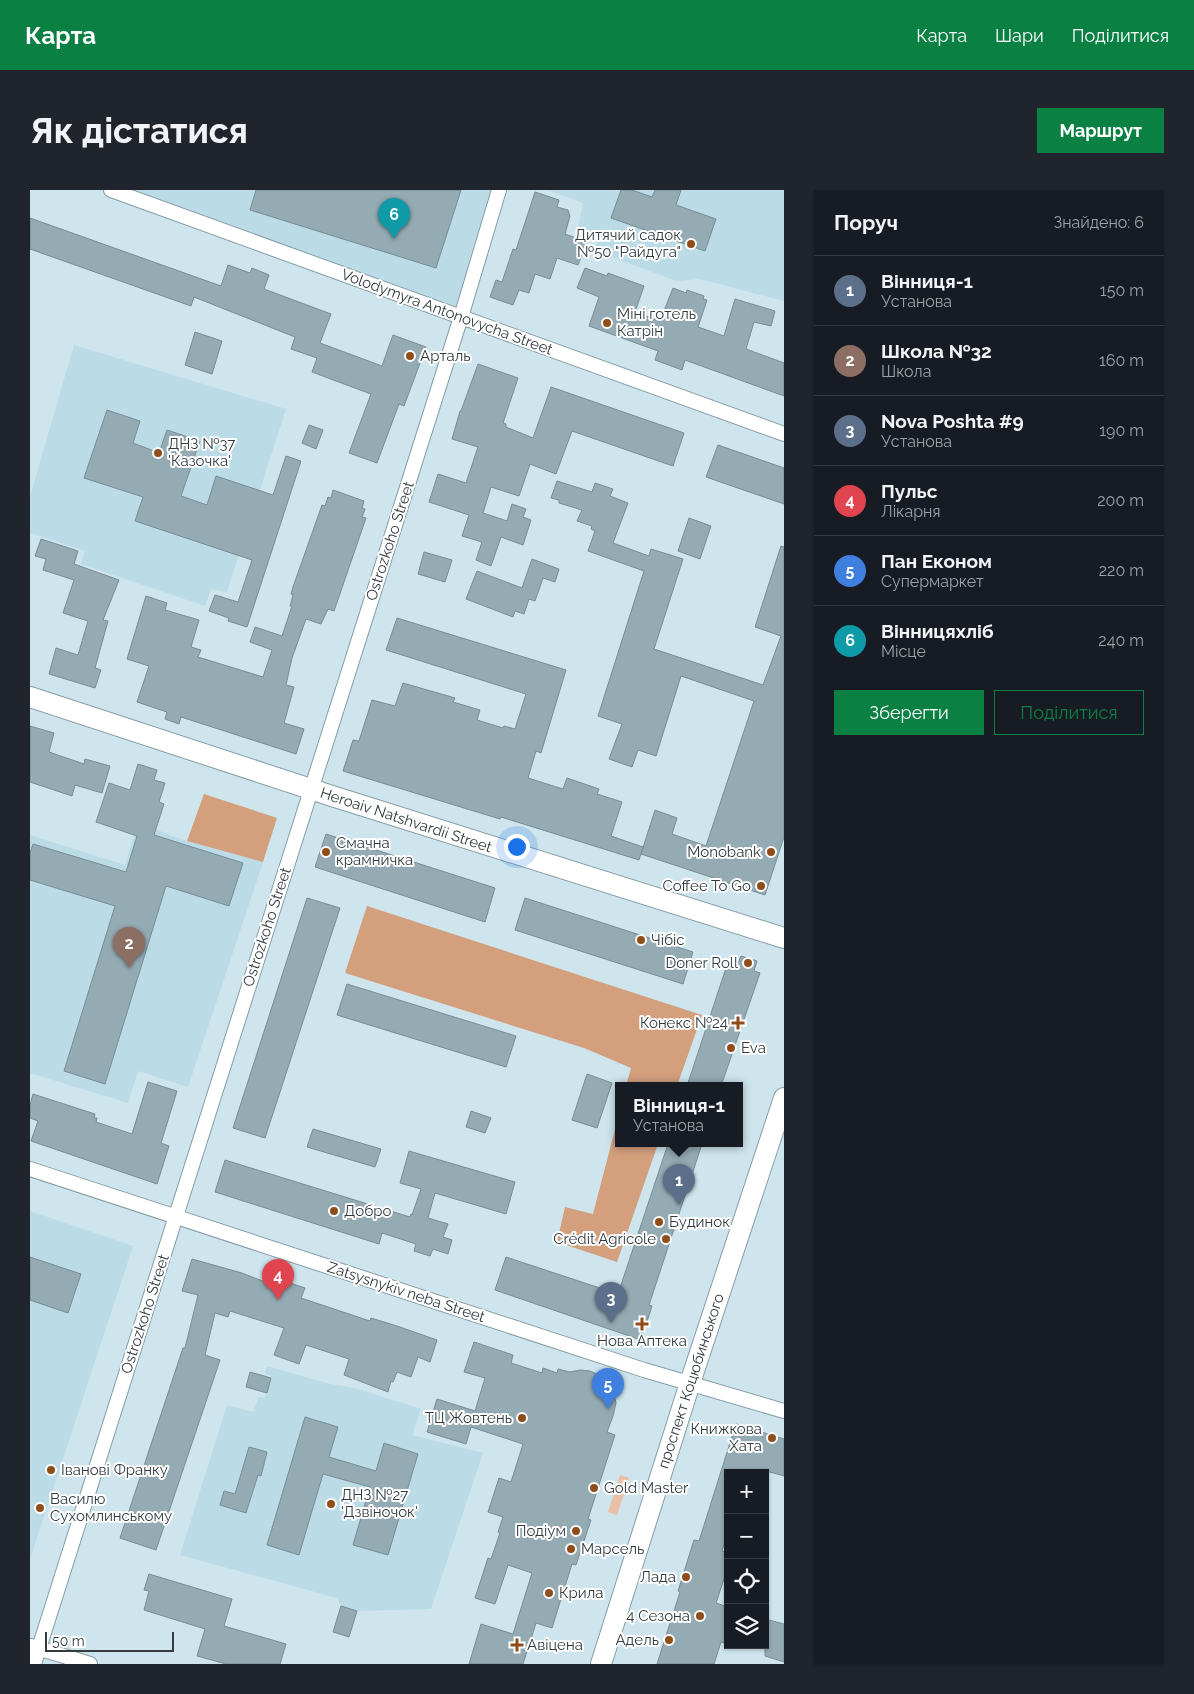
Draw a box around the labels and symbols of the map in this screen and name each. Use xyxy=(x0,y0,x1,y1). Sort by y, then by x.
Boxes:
pin: 6 xyxy=(378,198,410,239)
place label: Дитячий садок №50 "Райдуга" xyxy=(575,226,681,261)
marker: Дитячий садок №50 "Райдуга" xyxy=(685,238,697,250)
street label: Volodymyra Antonovycha Street xyxy=(339,265,555,359)
place label: Міні готель Катрін xyxy=(617,305,696,340)
marker: Міні готель Катрін xyxy=(601,317,613,329)
place label: Арталь xyxy=(420,347,471,365)
marker: Арталь xyxy=(404,350,416,362)
place label: ДНЗ №37 'Казочка' xyxy=(168,435,235,470)
marker: ДНЗ №37 'Казочка' xyxy=(152,447,164,459)
street label: Ostrozkoho Street xyxy=(362,479,418,603)
street label: Heroaiv Natshvardii Street xyxy=(318,784,494,856)
place label: Смачна крамничка xyxy=(336,834,413,869)
your location xyxy=(504,834,530,860)
place label: Monobank xyxy=(687,843,761,861)
marker: Смачна крамничка xyxy=(320,846,332,858)
marker: Monobank xyxy=(765,846,777,858)
street label: Ostrozkoho Street xyxy=(239,865,295,989)
place label: Coffee To Go xyxy=(663,877,751,895)
marker: Coffee To Go xyxy=(755,880,767,892)
pin: 2 xyxy=(113,927,145,968)
place label: Чібіс xyxy=(651,931,685,949)
marker: Чібіс xyxy=(635,934,647,946)
place label: Doner Roll xyxy=(665,954,739,972)
marker: Doner Roll xyxy=(742,957,754,969)
place label: Конекс №24 xyxy=(640,1014,728,1032)
marker: Конекс №24 xyxy=(732,1017,744,1029)
place label: Eva xyxy=(741,1039,766,1057)
marker: Eva xyxy=(725,1042,737,1054)
pin: 1 xyxy=(663,1164,695,1205)
place label: Добро xyxy=(344,1202,392,1220)
marker: Добро xyxy=(328,1205,340,1217)
place label: Будинок xyxy=(669,1213,730,1231)
marker: Будинок xyxy=(653,1216,665,1228)
place label: Crédit Agricole xyxy=(553,1230,656,1248)
marker: Crédit Agricole xyxy=(660,1233,672,1245)
street label: Ostrozkoho Street xyxy=(117,1252,173,1376)
street label: Zatsysnykiv neba Street xyxy=(325,1258,487,1326)
pin: 4 xyxy=(262,1259,294,1300)
pin: 3 xyxy=(595,1282,627,1323)
street label: проспект Коцюбинського xyxy=(654,1291,728,1471)
marker: Нова Аптека xyxy=(636,1318,648,1330)
place label: Нова Аптека xyxy=(597,1332,687,1350)
pin: 5 xyxy=(592,1368,624,1409)
place label: ТЦ Жовтень xyxy=(425,1409,512,1427)
marker: ТЦ Жовтень xyxy=(516,1412,528,1424)
place label: Книжкова Хата xyxy=(690,1420,762,1455)
marker: Книжкова Хата xyxy=(766,1432,778,1444)
place label: Іванові Франку xyxy=(61,1461,168,1479)
marker: Іванові Франку xyxy=(45,1464,57,1476)
place label: Gold Master xyxy=(604,1479,689,1497)
marker: Gold Master xyxy=(588,1482,600,1494)
place label: ДНЗ №27 'Дзвіночок' xyxy=(341,1486,418,1521)
place label: Василю Сухомлинському xyxy=(50,1490,172,1525)
marker: ДНЗ №27 'Дзвіночок' xyxy=(325,1498,337,1510)
marker: Василю Сухомлинському xyxy=(34,1502,46,1514)
place label: Подіум xyxy=(516,1522,566,1540)
marker: Подіум xyxy=(570,1525,582,1537)
place label: Марсель xyxy=(581,1540,644,1558)
marker: Марсель xyxy=(565,1543,577,1555)
place label: Лада xyxy=(640,1568,676,1586)
marker: Лада xyxy=(680,1571,692,1583)
place label: Крила xyxy=(559,1584,603,1602)
marker: Крила xyxy=(543,1587,555,1599)
place label: 4 Сезона xyxy=(626,1607,690,1625)
marker: 4 Сезона xyxy=(694,1610,706,1622)
scale bar xyxy=(45,1629,174,1652)
place label: Адель xyxy=(615,1631,659,1649)
marker: Адель xyxy=(663,1634,675,1646)
place label: Авіцена xyxy=(527,1636,583,1654)
marker: Авіцена xyxy=(511,1639,523,1651)

